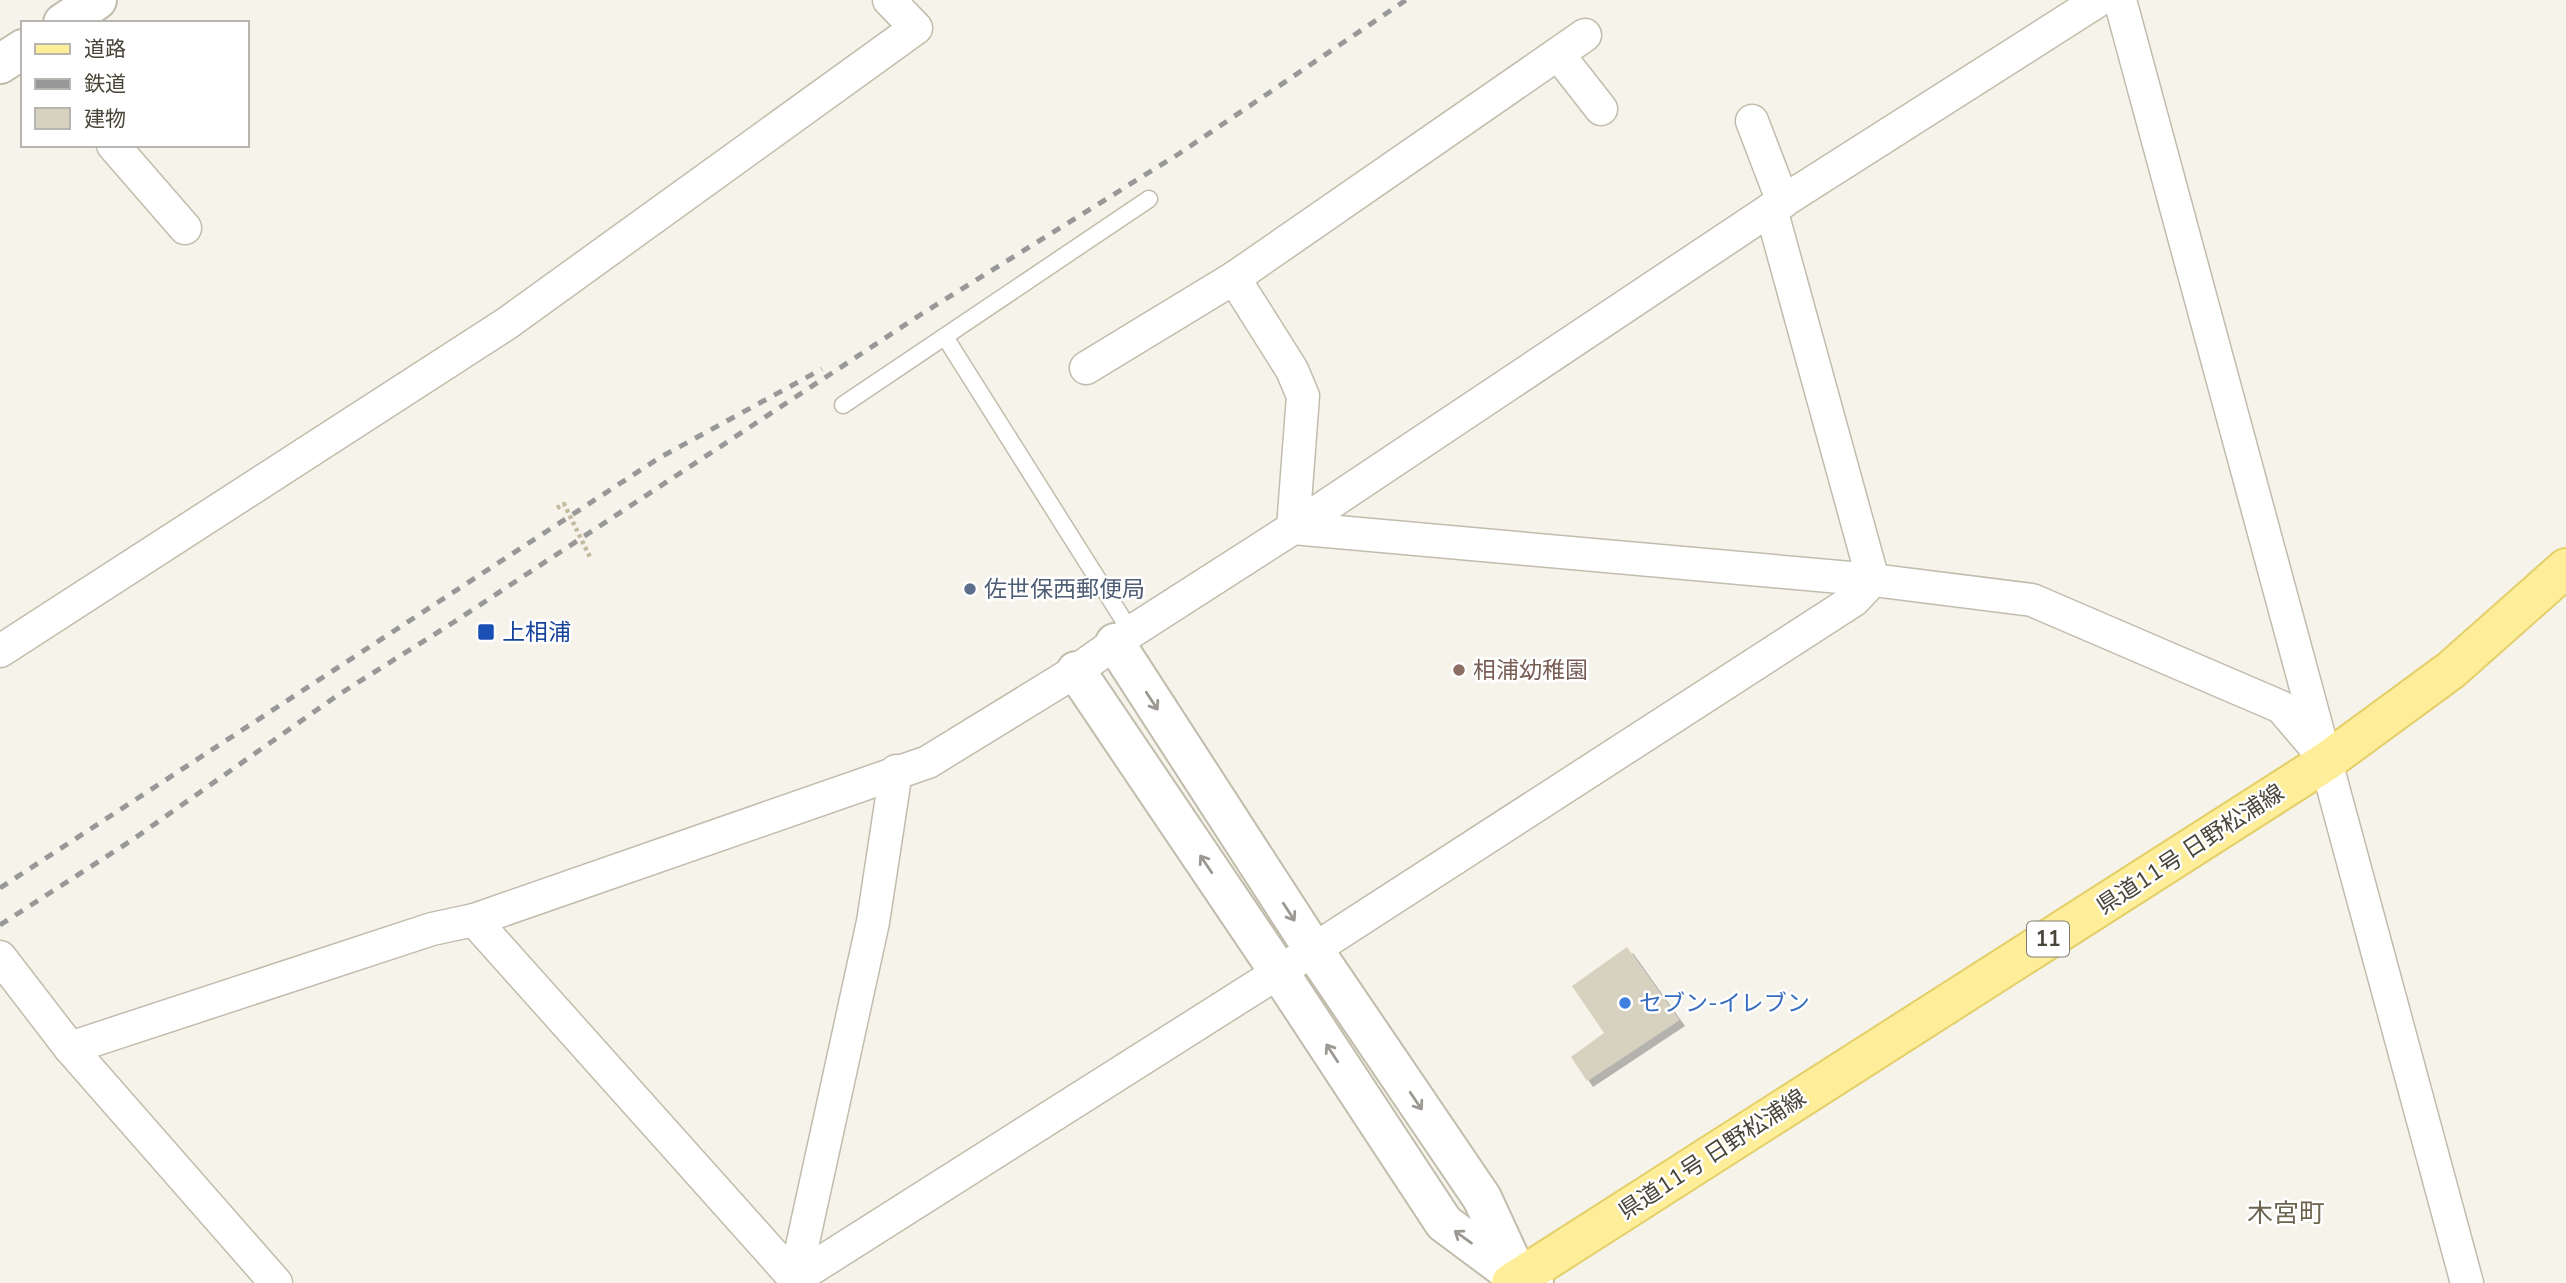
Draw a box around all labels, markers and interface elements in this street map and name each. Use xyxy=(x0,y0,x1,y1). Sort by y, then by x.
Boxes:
legend xyxy=(21,21,248,147)
text: 道路 xyxy=(84,35,126,63)
text: 鉄道 xyxy=(84,70,126,98)
text: 建物 xyxy=(84,105,126,133)
place label: 佐世保西郵便局 xyxy=(984,574,1145,605)
marker: 佐世保西郵便局 xyxy=(962,581,978,597)
place label: 上相浦 xyxy=(502,617,571,648)
marker: 上相浦 xyxy=(476,622,496,642)
place label: 相浦幼稚園 xyxy=(1473,655,1588,686)
marker: 相浦幼稚園 xyxy=(1451,662,1467,678)
one-way arrow xyxy=(1145,690,1159,710)
street label: 県道11号 日野松浦線 xyxy=(2091,777,2290,922)
one-way arrow xyxy=(1199,855,1213,874)
one-way arrow xyxy=(1282,902,1296,921)
road number: 11 xyxy=(2027,922,2069,956)
place label: セブン-イレブン xyxy=(1639,988,1810,1019)
marker: セブン-イレブン xyxy=(1617,995,1633,1011)
one-way arrow xyxy=(1325,1044,1340,1063)
street label: 県道11号 日野松浦線 xyxy=(1613,1082,1812,1227)
one-way arrow xyxy=(1409,1091,1423,1110)
district label: 木宮町 xyxy=(2247,1196,2325,1231)
one-way arrow xyxy=(1454,1230,1473,1245)

